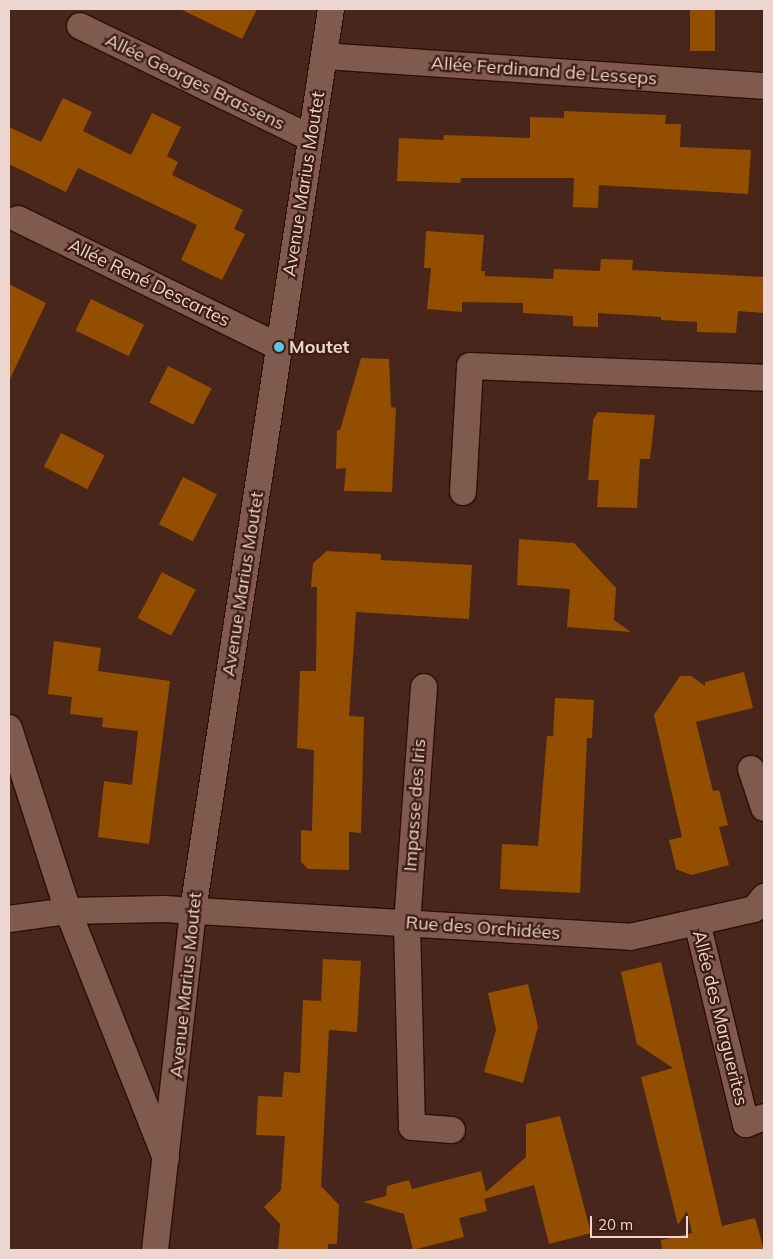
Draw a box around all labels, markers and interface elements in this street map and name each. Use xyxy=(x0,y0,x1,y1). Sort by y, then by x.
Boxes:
street label: Allée Georges Brassens xyxy=(102,29,288,135)
street label: Allée Ferdinand de Lesseps xyxy=(430,52,658,90)
street label: Avenue Marius Moutet xyxy=(279,90,329,278)
street label: Allée René Descartes xyxy=(65,235,233,331)
place label: Moutet xyxy=(289,336,349,358)
marker: Moutet xyxy=(273,341,285,353)
street label: Avenue Marius Moutet xyxy=(218,490,268,678)
street label: Impasse des Iris xyxy=(400,738,430,872)
street label: Avenue Marius Moutet xyxy=(165,891,207,1079)
street label: Rue des Orchidées xyxy=(405,912,561,944)
street label: Allée des Marguerites xyxy=(688,928,752,1108)
scale bar xyxy=(593,1206,690,1238)
text: 20 m xyxy=(598,1215,633,1234)

